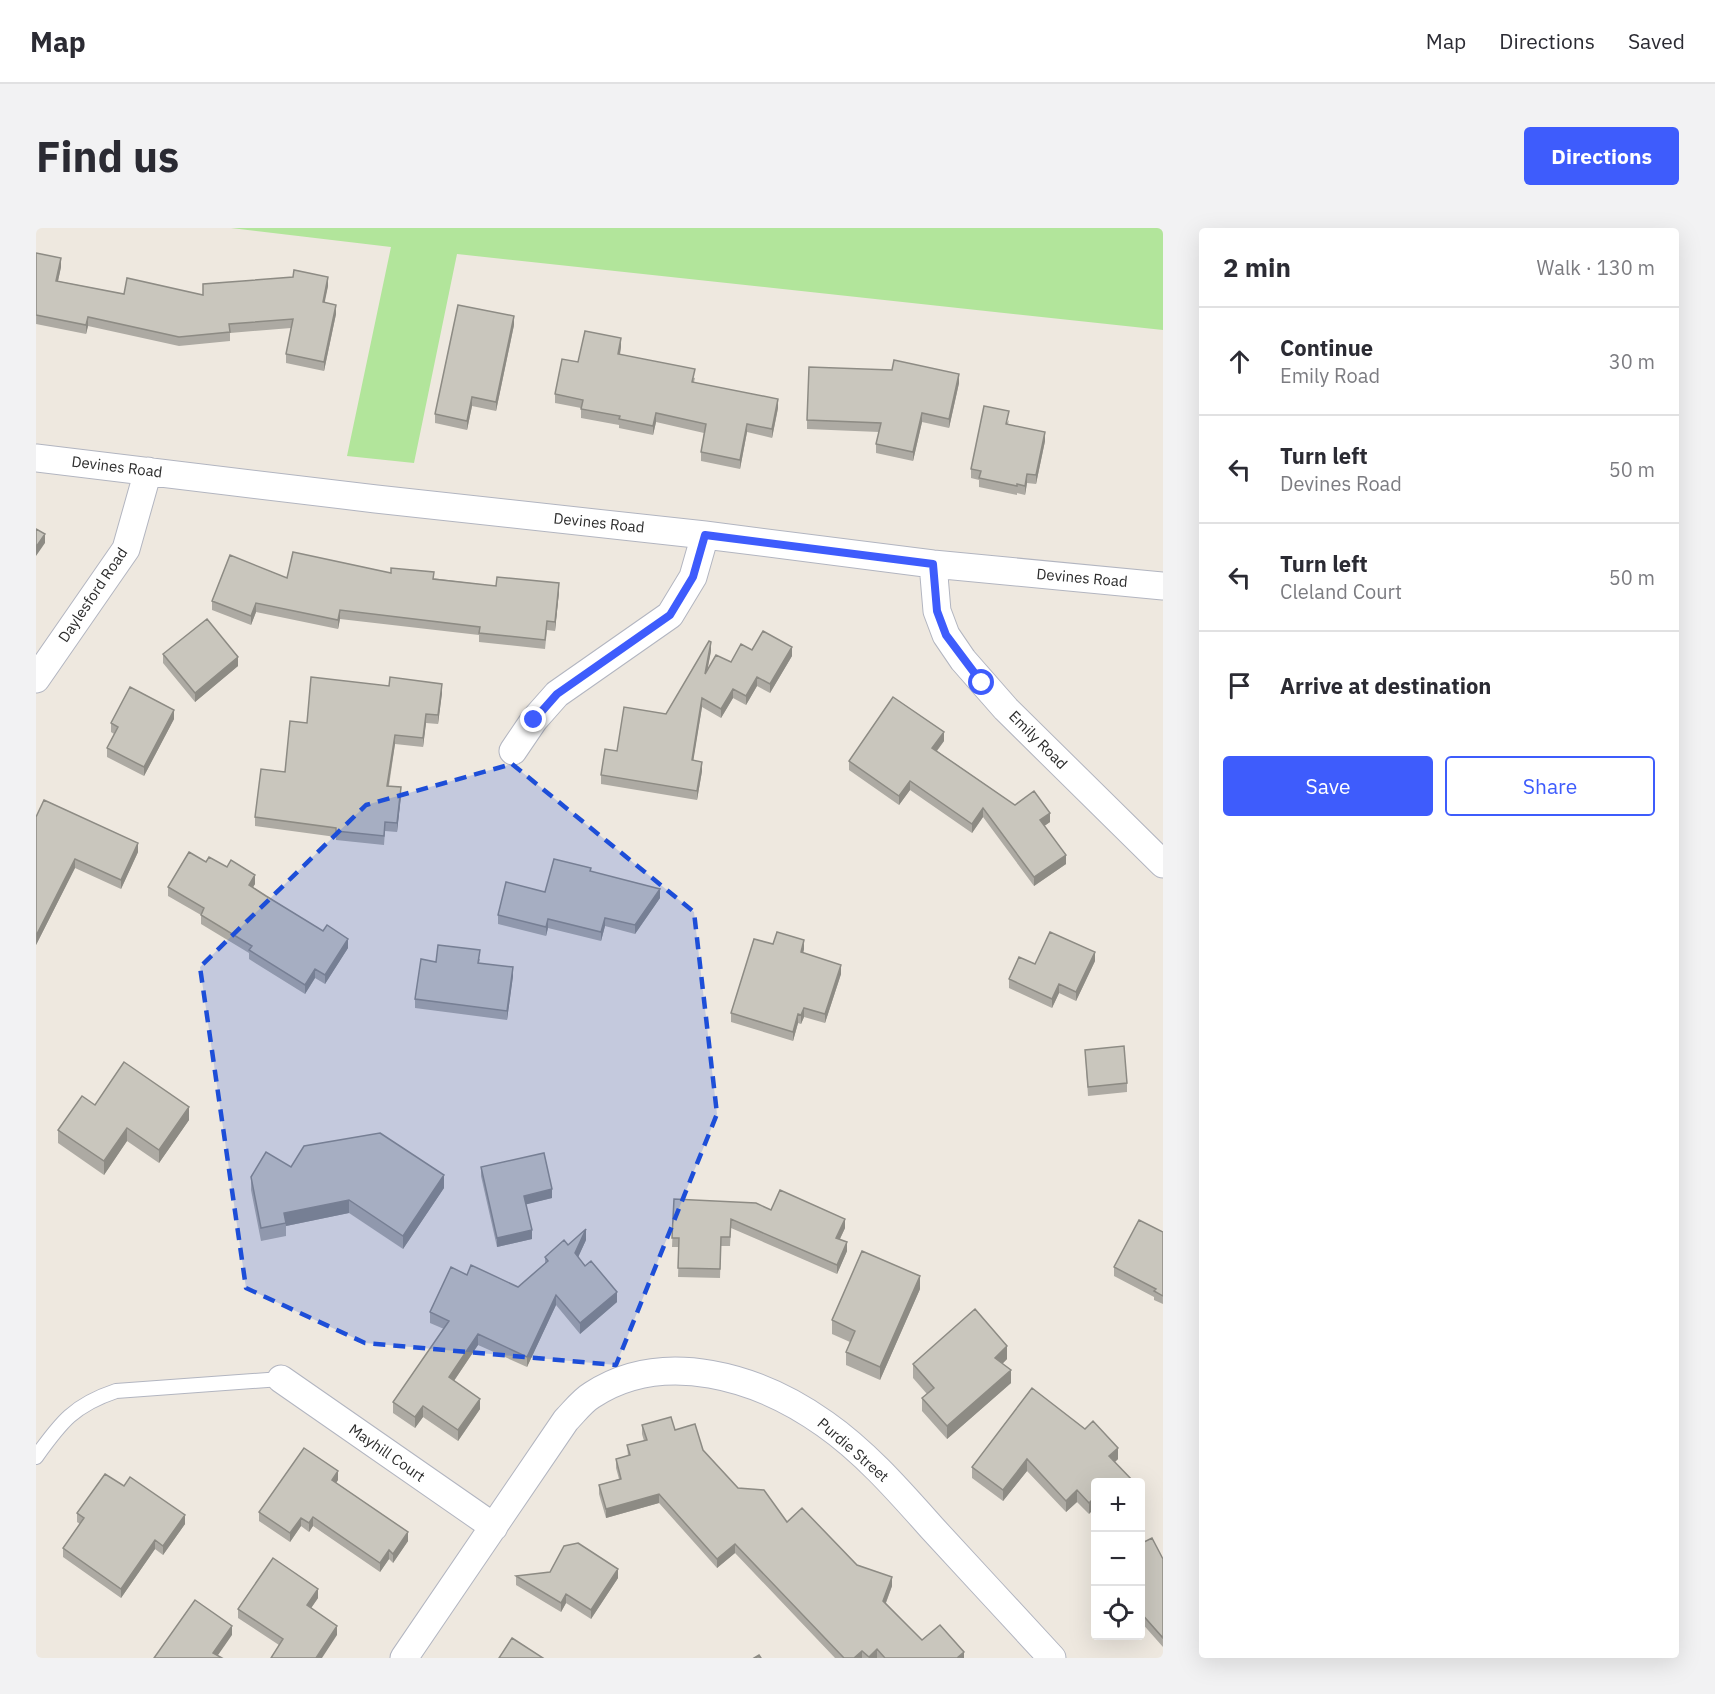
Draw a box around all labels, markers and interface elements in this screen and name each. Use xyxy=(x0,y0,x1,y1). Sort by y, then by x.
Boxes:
text: Map xyxy=(30,23,86,60)
text: Map xyxy=(1426,27,1466,55)
text: Directions xyxy=(1499,27,1595,55)
text: Saved xyxy=(1628,27,1685,55)
button: Directions xyxy=(1524,127,1679,185)
text: Find us xyxy=(36,129,179,184)
text: 2 min xyxy=(1223,250,1291,284)
text: Walk · 130 m xyxy=(1537,254,1655,281)
text: Continue xyxy=(1280,333,1373,362)
icon: ahead xyxy=(1223,345,1256,378)
text: 30 m xyxy=(1609,348,1655,375)
text: Emily Road xyxy=(1280,362,1380,389)
text: Turn left xyxy=(1280,441,1368,470)
street label: Devines Road xyxy=(71,452,164,482)
icon: left xyxy=(1223,453,1256,486)
text: 50 m xyxy=(1609,456,1655,483)
text: Devines Road xyxy=(1280,470,1402,497)
street label: Devines Road xyxy=(553,508,645,537)
street label: Daylesford Road xyxy=(54,544,131,646)
text: Turn left xyxy=(1280,549,1368,578)
icon: left xyxy=(1223,561,1256,594)
street label: Devines Road xyxy=(1036,564,1128,591)
text: 50 m xyxy=(1609,564,1655,591)
text: Cleland Court xyxy=(1280,578,1402,605)
route start xyxy=(968,669,994,695)
icon: arrive xyxy=(1223,669,1256,702)
text: Arrive at destination xyxy=(1280,671,1491,700)
route end xyxy=(520,706,546,732)
street label: Emily Road xyxy=(1005,706,1072,773)
button: Save xyxy=(1223,756,1433,816)
button: Share xyxy=(1445,756,1655,816)
street label: Purdie Street xyxy=(814,1413,893,1486)
street label: Mayhill Court xyxy=(346,1419,429,1486)
map controls xyxy=(1091,1478,1145,1640)
button: + xyxy=(1091,1478,1145,1532)
button: − xyxy=(1091,1532,1145,1586)
button: locate xyxy=(1091,1586,1145,1640)

